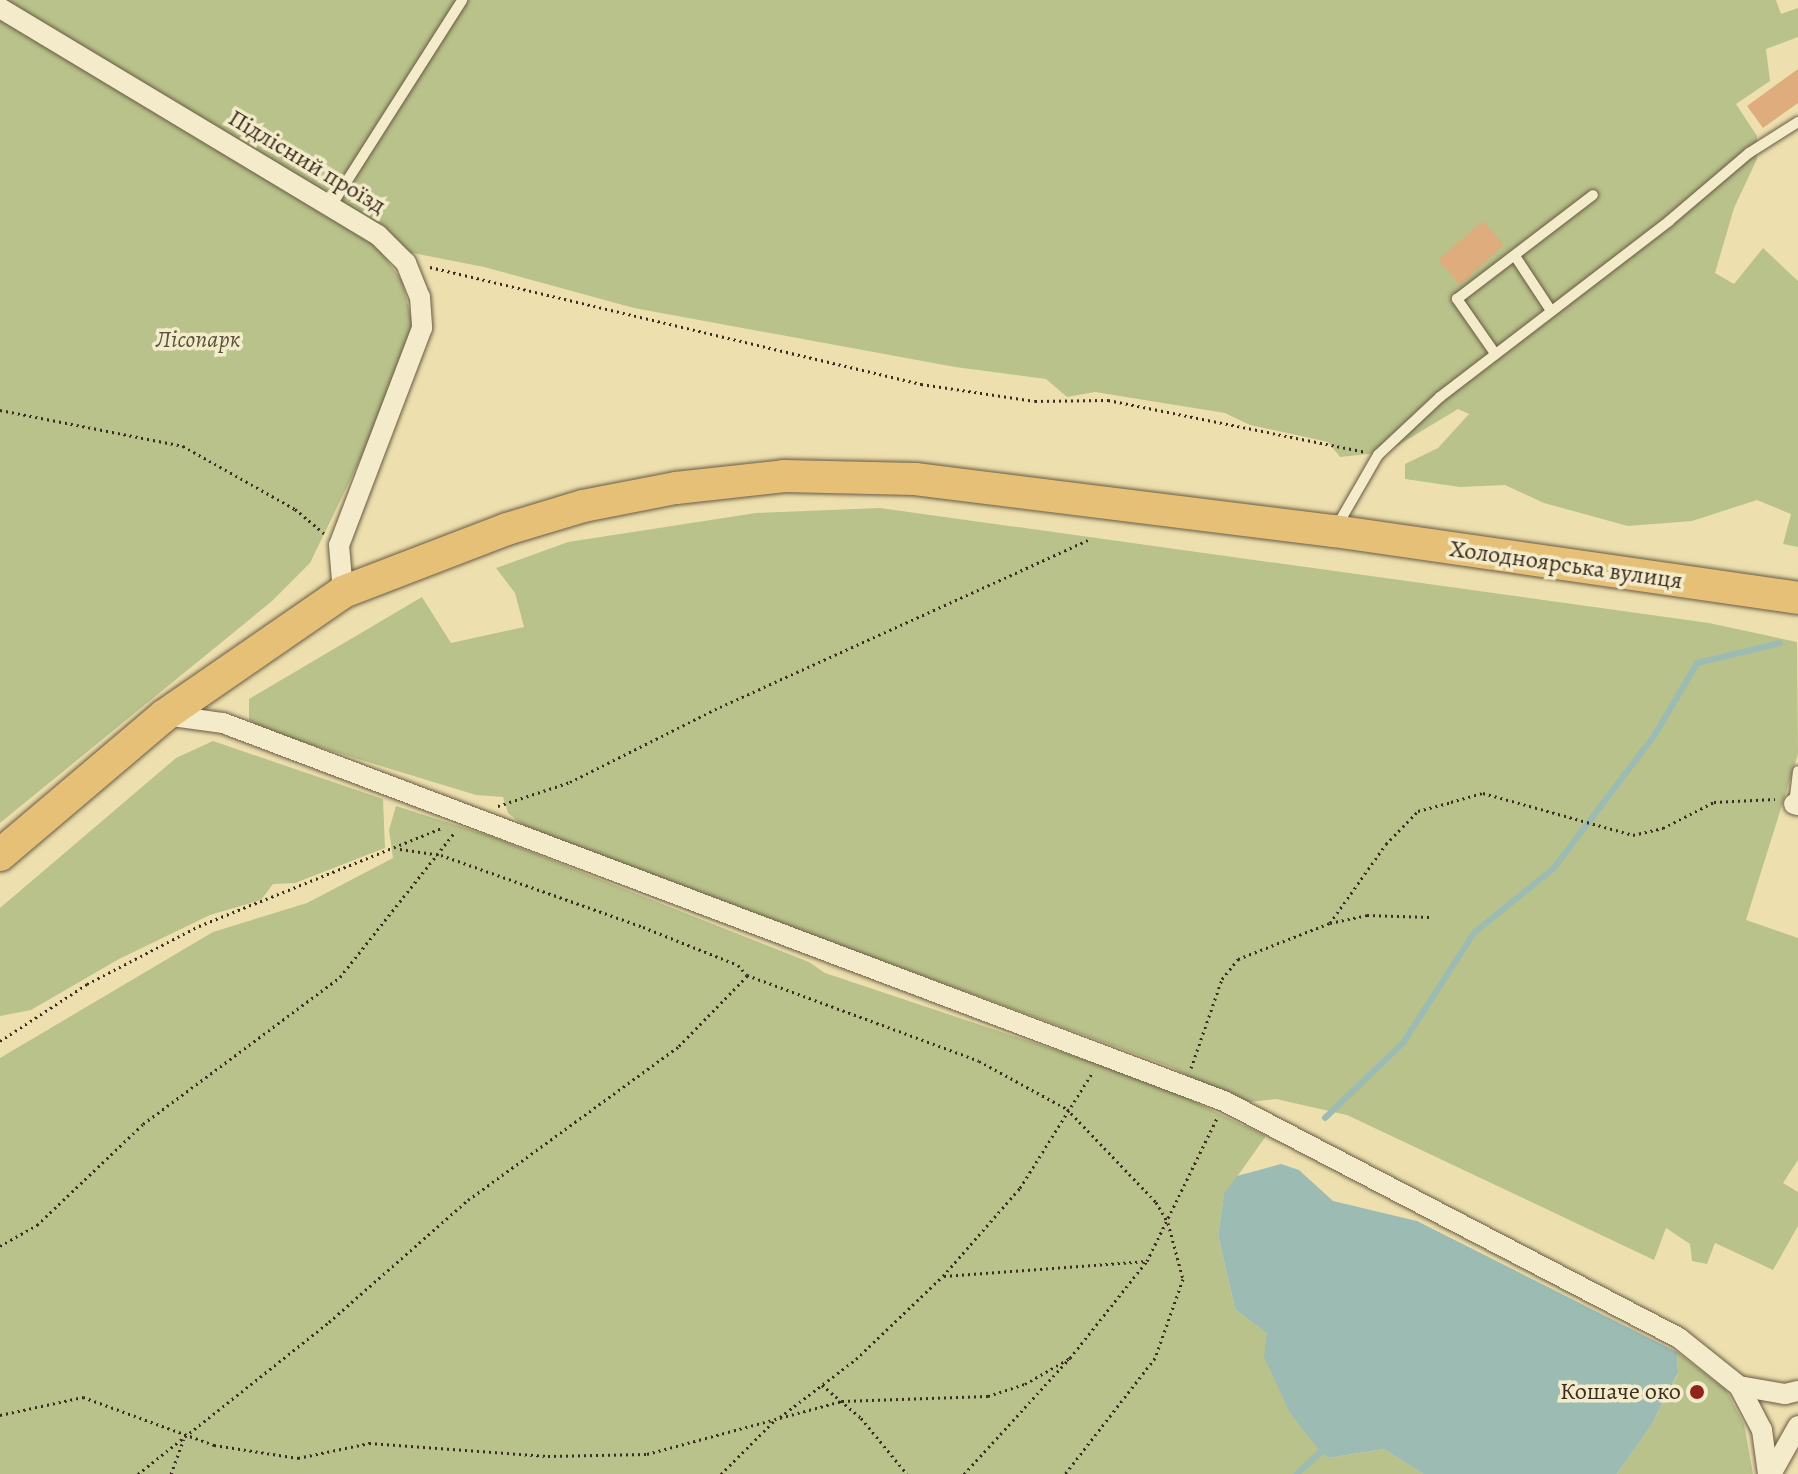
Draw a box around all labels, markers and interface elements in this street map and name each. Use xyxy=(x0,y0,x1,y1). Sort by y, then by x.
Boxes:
street label: Підлісний проїзд xyxy=(223,104,391,220)
park label: Лісопарк xyxy=(156,326,240,354)
street label: Холодноярська вулиця xyxy=(1448,534,1684,596)
place label: Кошаче око xyxy=(1560,1378,1681,1406)
marker: Кошаче око xyxy=(1688,1383,1706,1401)

